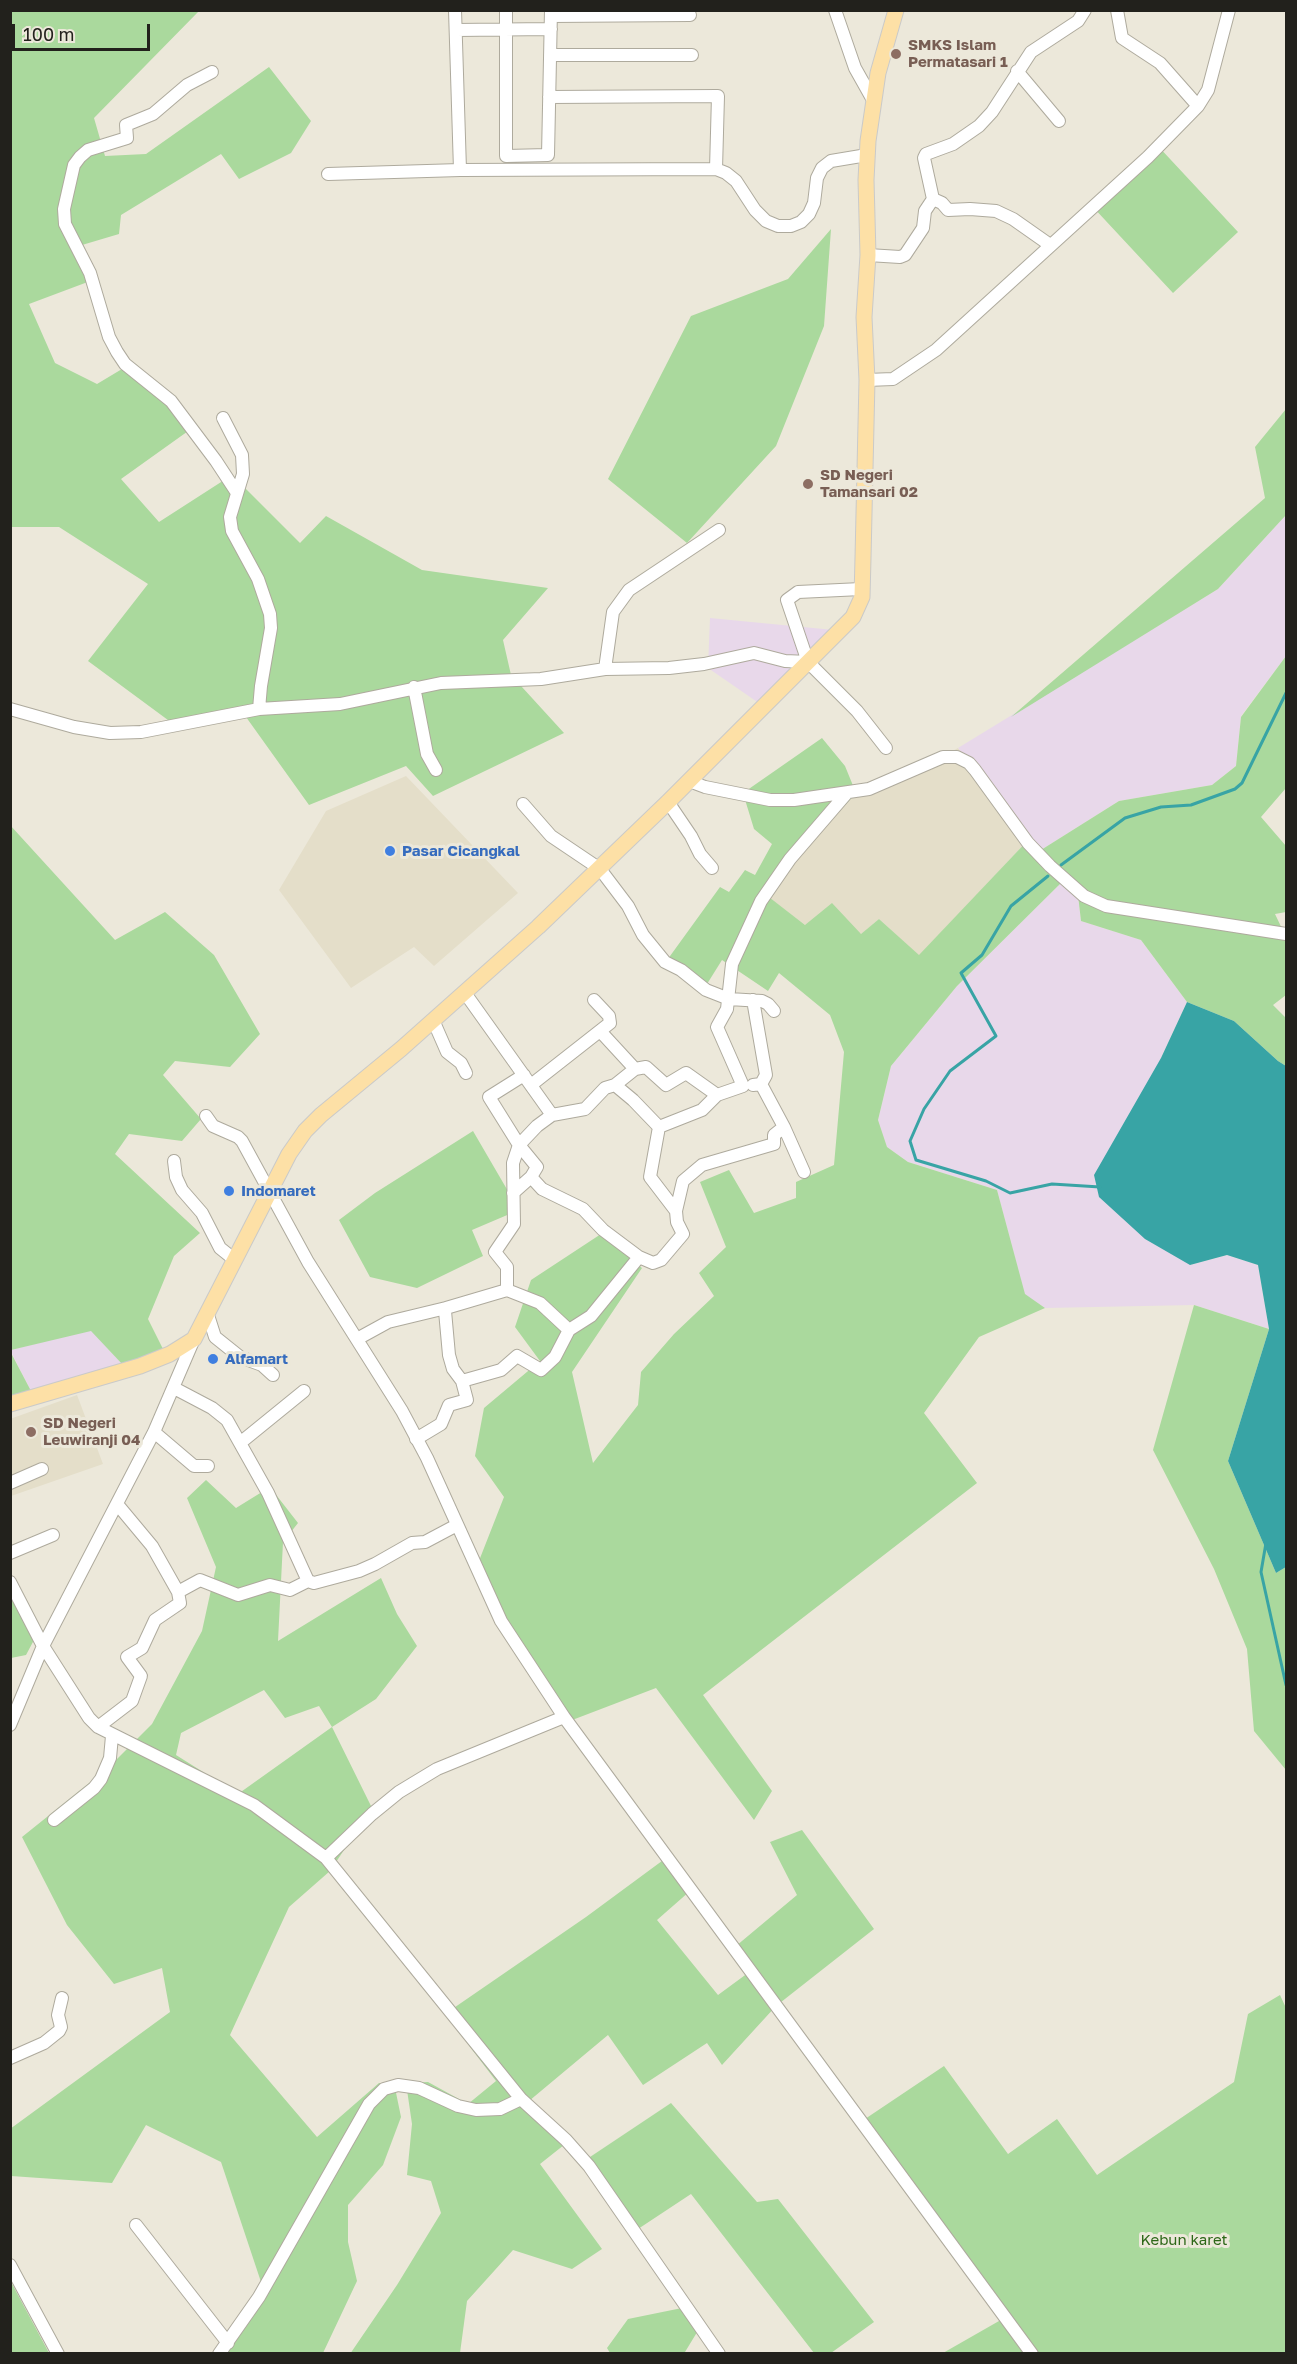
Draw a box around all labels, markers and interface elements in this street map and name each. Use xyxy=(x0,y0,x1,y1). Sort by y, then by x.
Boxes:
scale bar xyxy=(15,12,153,50)
text: 100 m xyxy=(23,23,74,45)
place label: SMKS Islam Permatasari 1 xyxy=(908,36,1008,71)
marker: SMKS Islam Permatasari 1 xyxy=(889,47,903,61)
place label: SD Negeri Tamansari 02 xyxy=(820,466,918,501)
marker: SD Negeri Tamansari 02 xyxy=(801,477,815,491)
place label: Pasar Cicangkal xyxy=(402,842,520,860)
marker: Pasar Cicangkal xyxy=(383,844,397,858)
place label: Indomaret xyxy=(241,1182,316,1200)
marker: Indomaret xyxy=(222,1184,236,1198)
place label: Alfamart xyxy=(225,1350,288,1368)
marker: Alfamart xyxy=(206,1352,220,1366)
place label: SD Negeri Leuwiranji 04 xyxy=(43,1414,140,1449)
marker: SD Negeri Leuwiranji 04 xyxy=(24,1425,38,1439)
park label: Kebun karet xyxy=(1140,2231,1228,2249)

